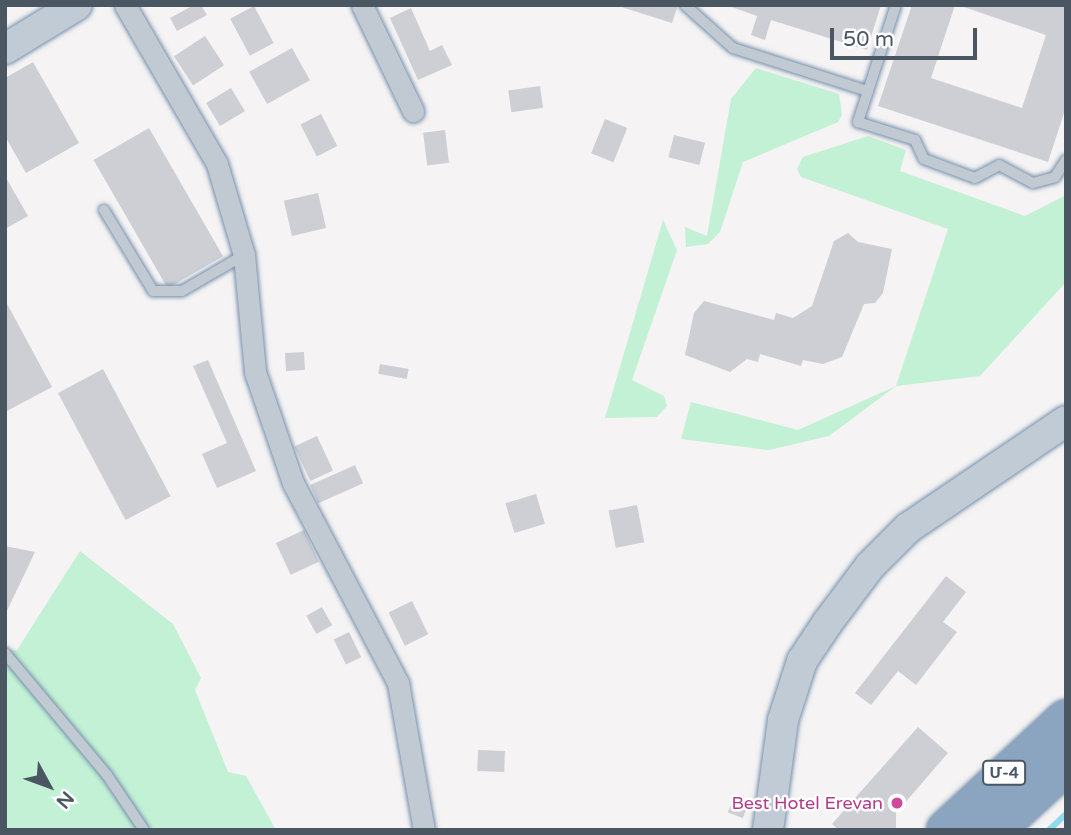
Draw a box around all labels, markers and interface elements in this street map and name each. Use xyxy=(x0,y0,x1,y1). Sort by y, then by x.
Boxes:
scale bar xyxy=(833,14,980,58)
text: 50 m xyxy=(843,27,894,52)
north arrow xyxy=(14,751,84,821)
road number: Մ-4 xyxy=(981,760,1027,786)
text: N xyxy=(52,787,78,813)
place label: Best Hotel Erevan xyxy=(731,792,883,814)
marker: Best Hotel Erevan xyxy=(889,795,905,811)

